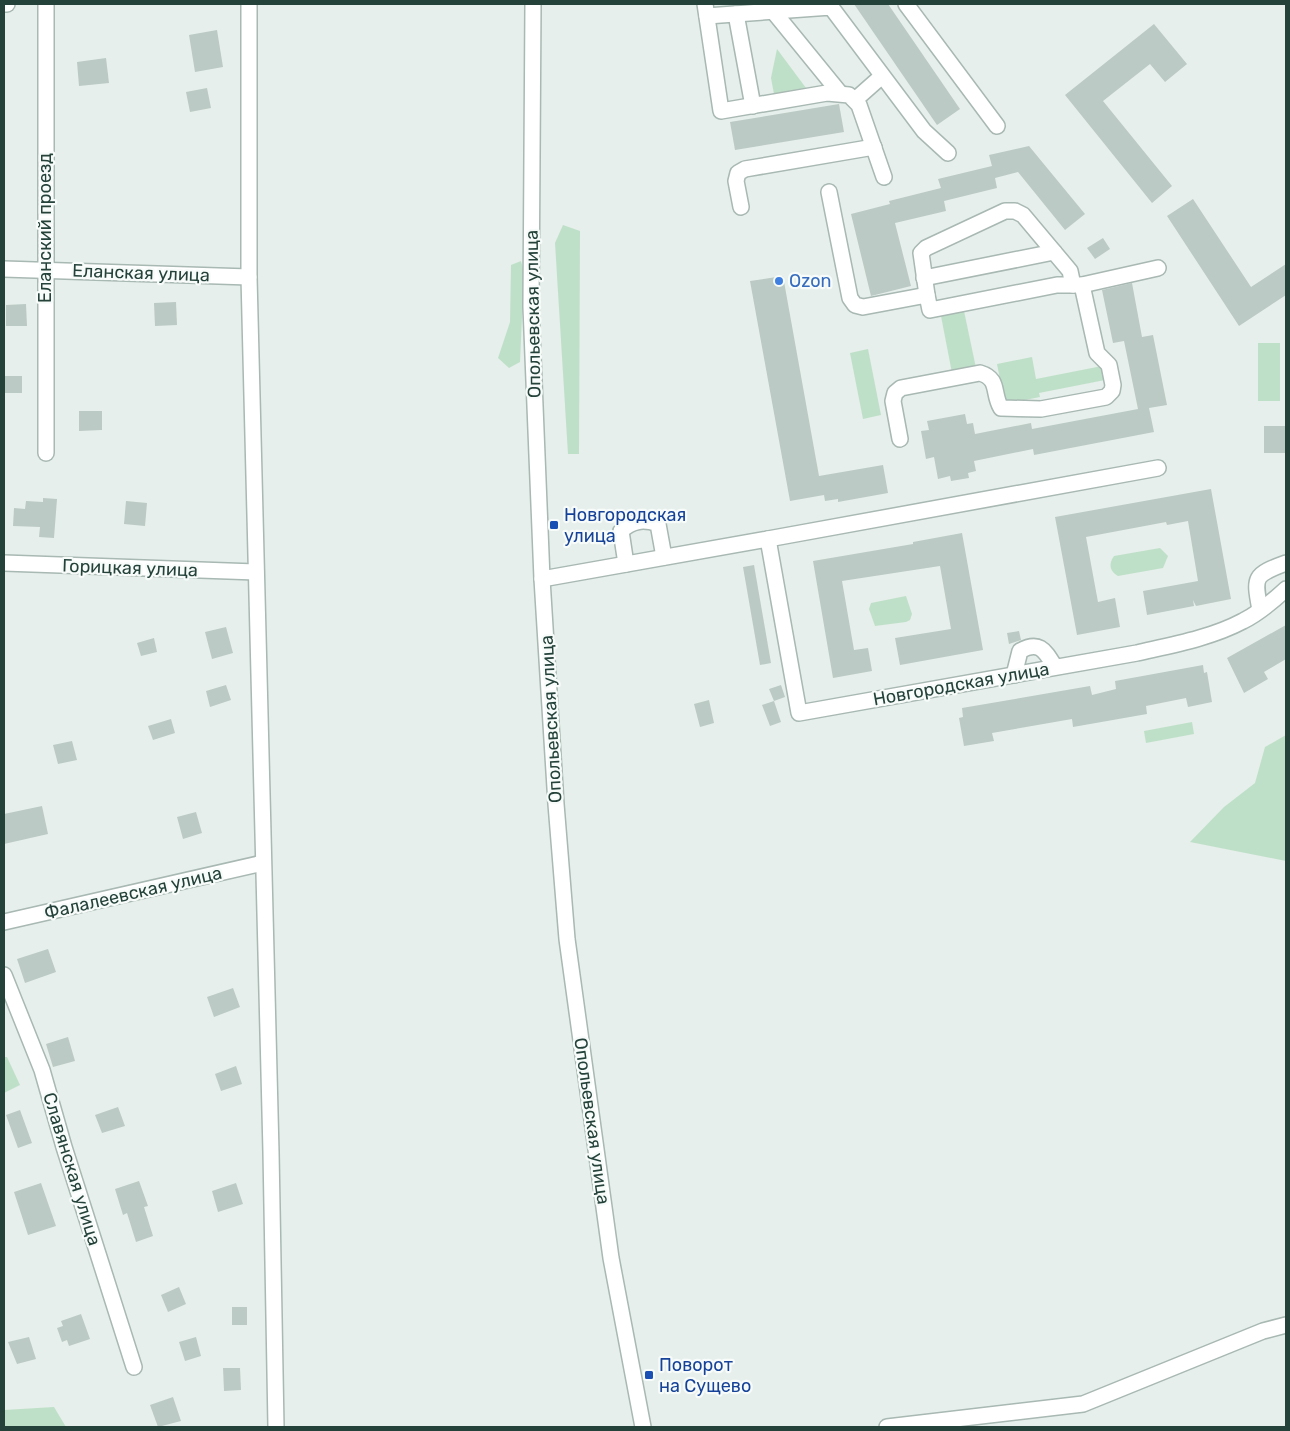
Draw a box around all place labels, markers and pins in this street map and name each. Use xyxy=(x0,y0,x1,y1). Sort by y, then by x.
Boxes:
place label: Ozon xyxy=(789,270,831,292)
marker: Ozon xyxy=(773,275,785,287)
place label: Новгородская улица xyxy=(564,504,686,547)
marker: Новгородская улица xyxy=(548,519,560,531)
place label: Поворот на Сущево xyxy=(659,1354,751,1397)
marker: Поворот на Сущево xyxy=(643,1369,655,1381)

